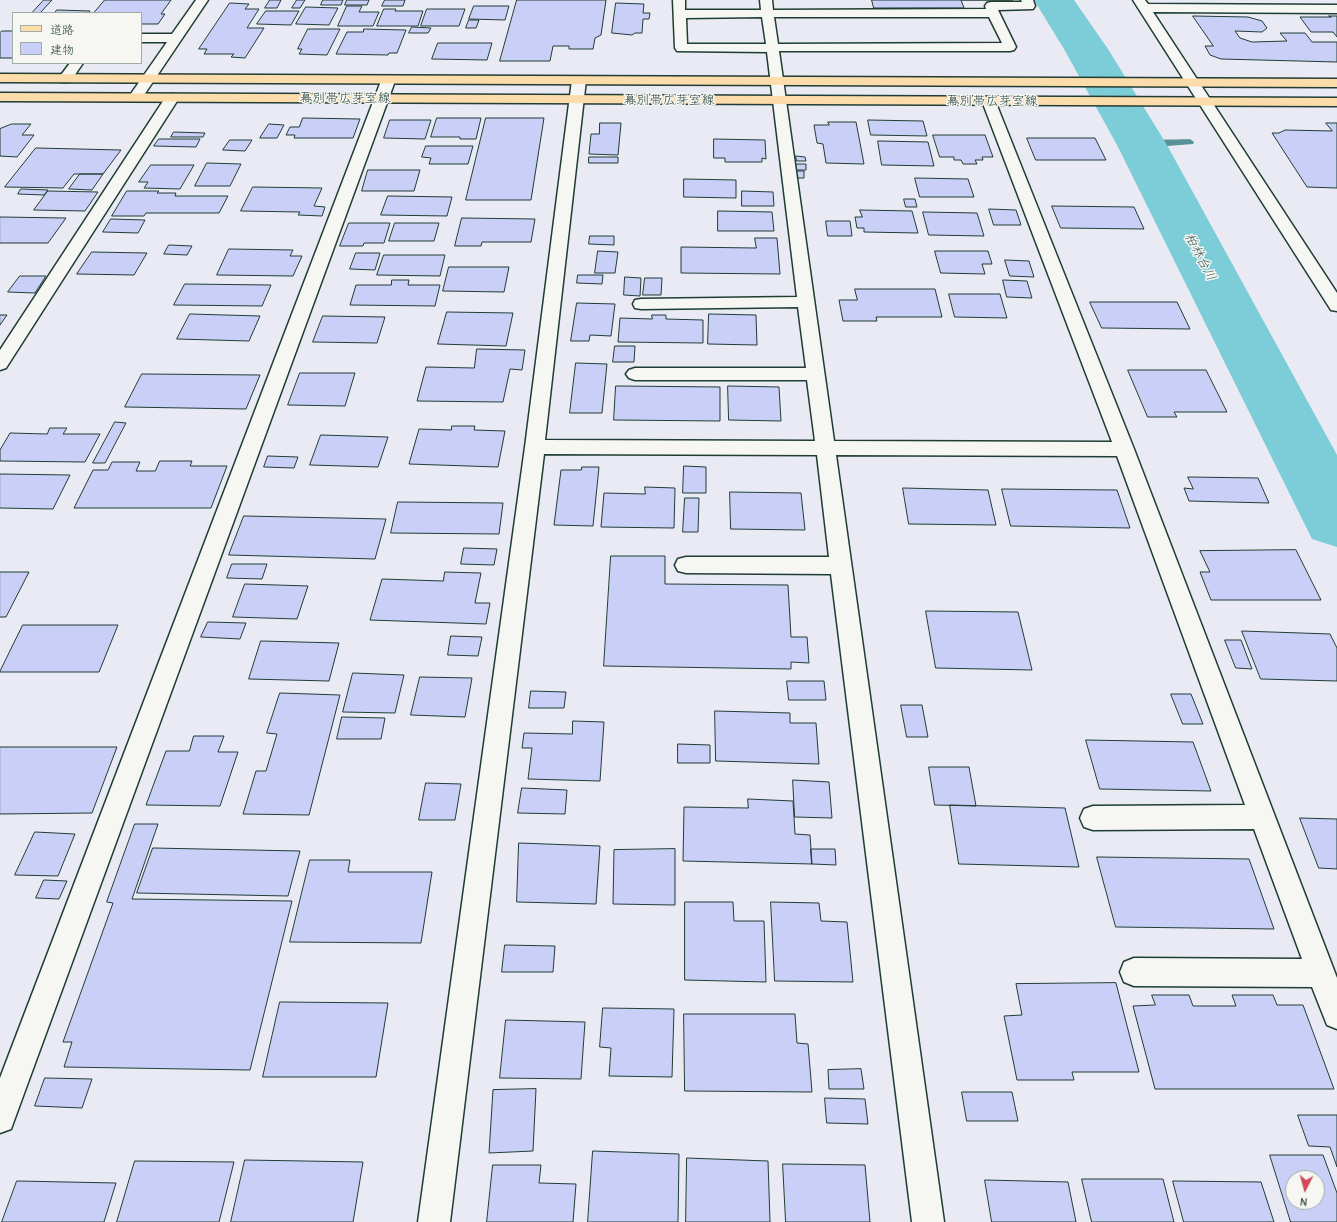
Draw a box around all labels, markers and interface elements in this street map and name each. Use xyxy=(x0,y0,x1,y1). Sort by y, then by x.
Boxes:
legend xyxy=(12,12,142,64)
text: 道路 xyxy=(50,23,74,37)
text: 建物 xyxy=(50,43,74,57)
street label: 幕別帯広芽室線 xyxy=(300,90,390,106)
street label: 幕別帯広芽室線 xyxy=(624,92,714,108)
street label: 幕別帯広芽室線 xyxy=(947,93,1037,109)
water label: 柏林台川 xyxy=(1181,230,1219,284)
north arrow xyxy=(1285,1170,1325,1210)
text: N xyxy=(1300,1195,1308,1208)

